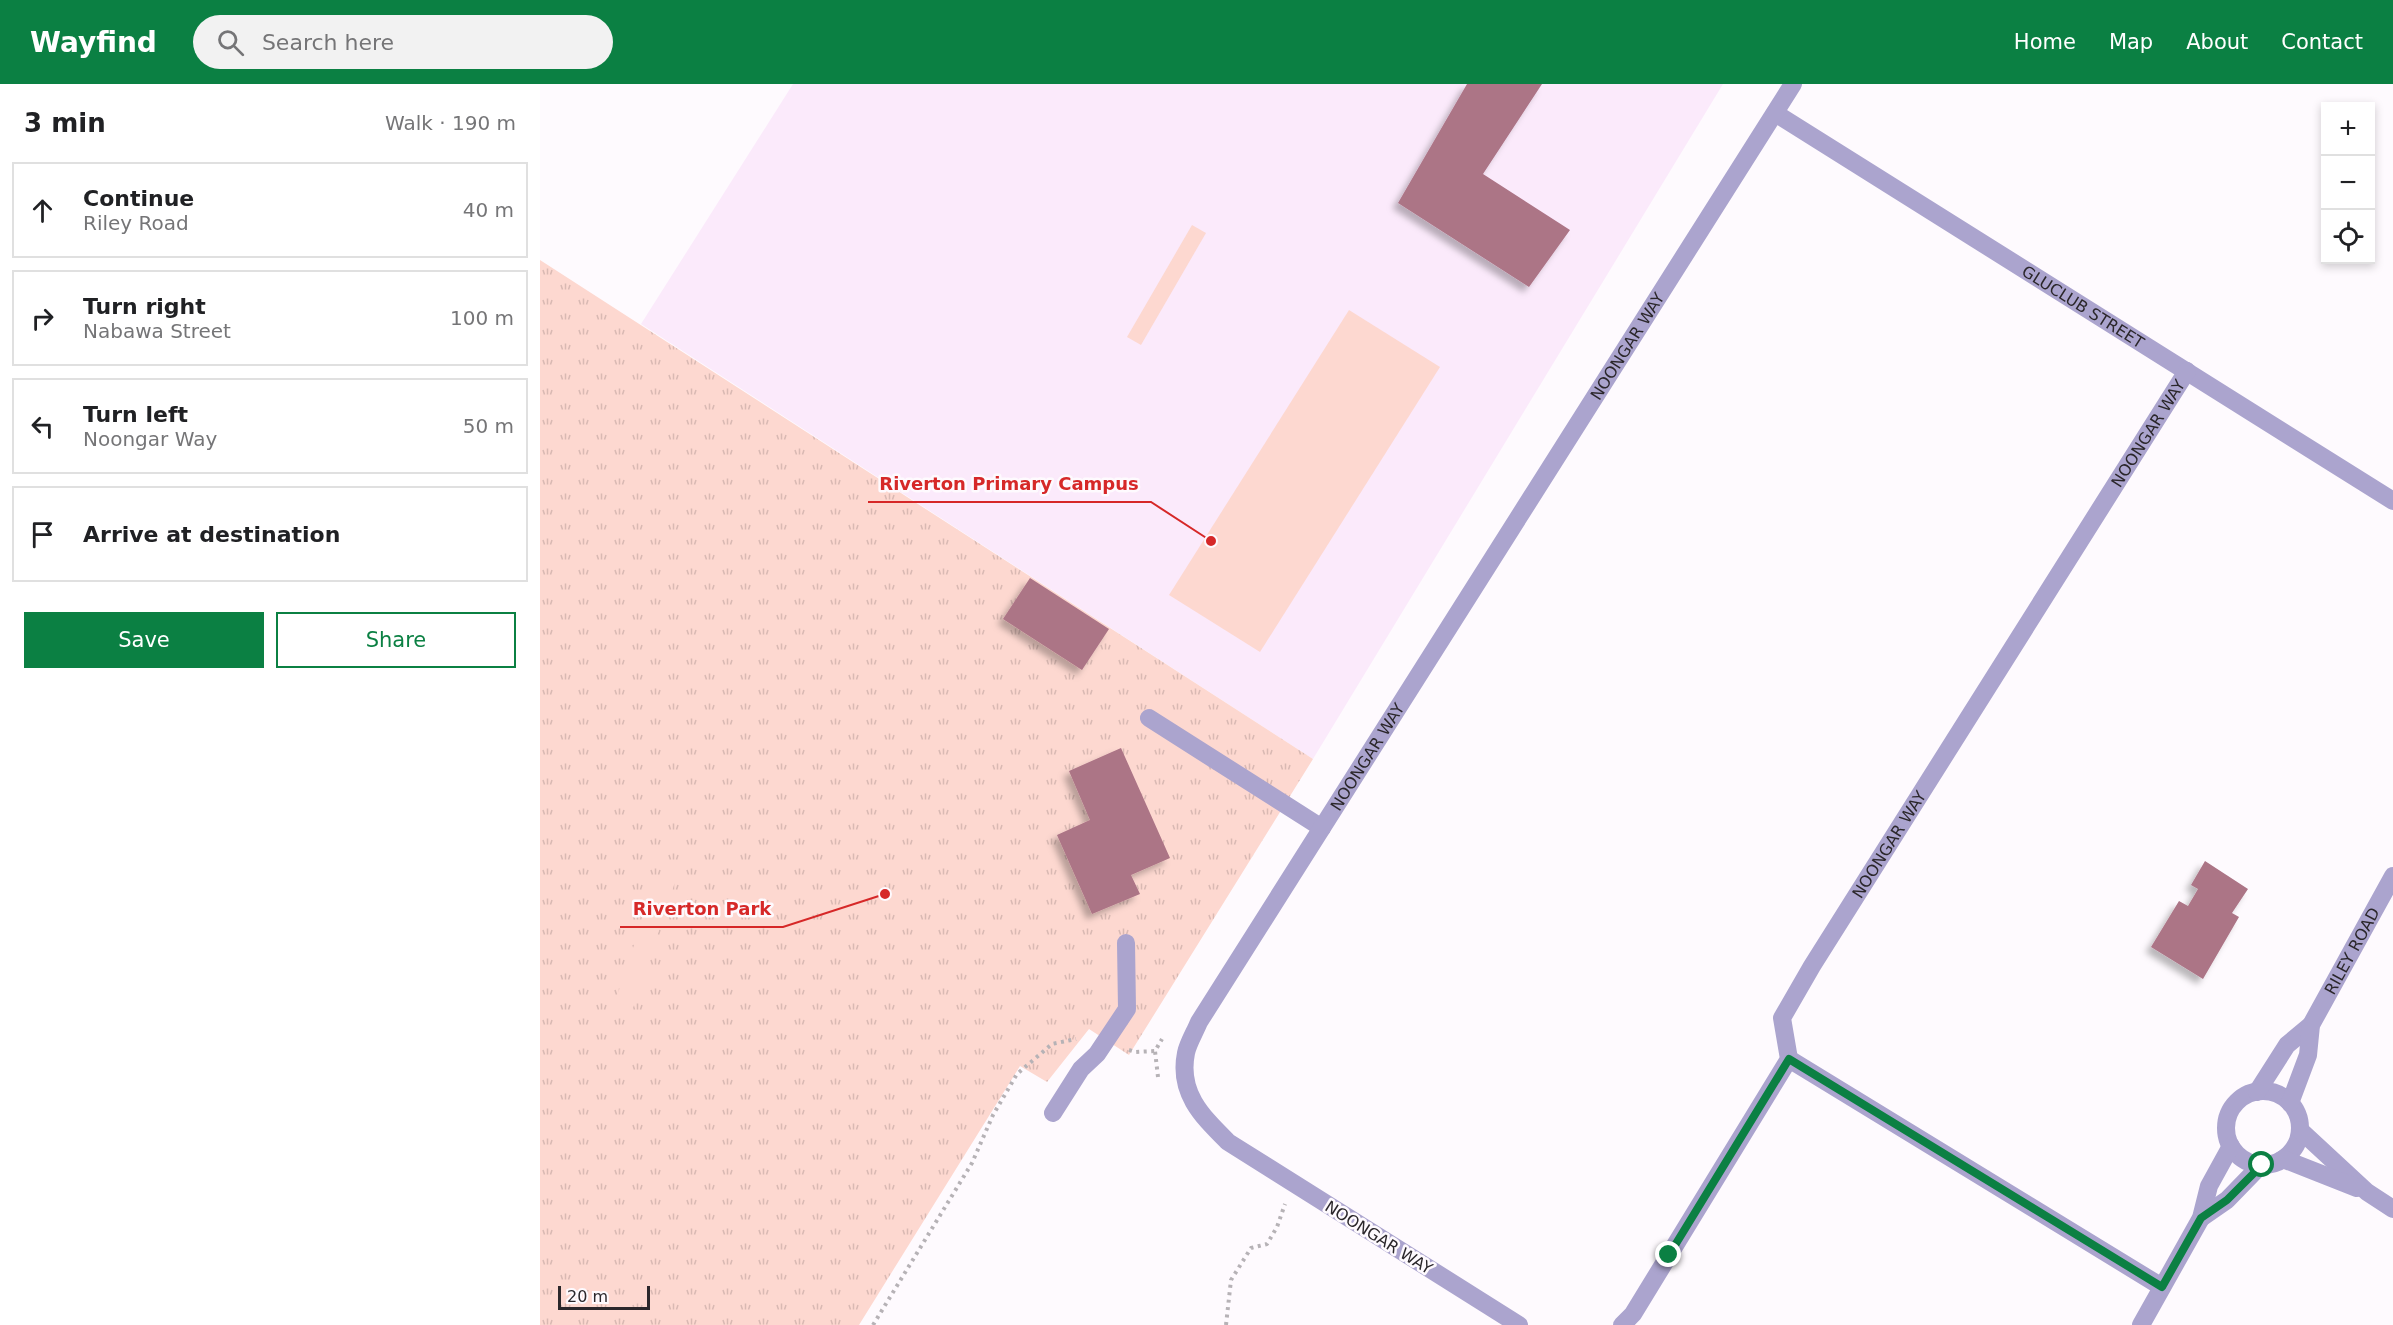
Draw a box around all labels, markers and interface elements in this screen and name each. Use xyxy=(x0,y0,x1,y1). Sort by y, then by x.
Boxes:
search box xyxy=(193,15,613,69)
text: Wayfind xyxy=(30,26,157,59)
icon: search xyxy=(214,26,247,59)
text: Search here xyxy=(262,30,394,55)
text: Home xyxy=(2014,30,2076,54)
text: Map xyxy=(2109,30,2153,54)
text: About xyxy=(2186,30,2248,54)
text: Contact xyxy=(2281,30,2363,54)
map controls xyxy=(2321,102,2375,264)
button: + xyxy=(2321,102,2375,156)
text: 3 min xyxy=(24,108,106,138)
text: Walk · 190 m xyxy=(385,111,516,135)
button: − xyxy=(2321,156,2375,210)
text: Continue xyxy=(83,186,194,211)
icon: ahead xyxy=(26,194,59,227)
text: 40 m xyxy=(463,198,514,222)
button: locate xyxy=(2321,210,2375,264)
text: Riley Road xyxy=(83,211,189,235)
street label: GLUCLUB STREET xyxy=(2019,262,2148,352)
street label: NOONGAR WAY xyxy=(1587,289,1669,403)
text: Turn right xyxy=(83,294,206,319)
icon: right xyxy=(26,302,59,335)
text: 100 m xyxy=(450,306,514,330)
text: Nabawa Street xyxy=(83,319,231,343)
street label: NOONGAR WAY xyxy=(2107,376,2189,491)
text: Turn left xyxy=(83,402,188,427)
icon: left xyxy=(26,410,59,443)
text: 50 m xyxy=(463,414,514,438)
text: Noongar Way xyxy=(83,427,217,451)
callout: Riverton Primary Campus xyxy=(868,466,1151,502)
text: Riverton Primary Campus xyxy=(879,473,1139,494)
icon: arrive xyxy=(26,518,59,551)
text: Arrive at destination xyxy=(83,522,340,547)
button: Save xyxy=(24,612,264,668)
button: Share xyxy=(276,612,516,668)
street label: NOONGAR WAY xyxy=(1326,700,1409,814)
street label: NOONGAR WAY xyxy=(1848,787,1930,902)
callout: Riverton Park xyxy=(620,891,783,927)
text: Riverton Park xyxy=(633,898,772,919)
street label: RILEY ROAD xyxy=(2321,904,2384,998)
route start xyxy=(2248,1151,2274,1177)
street label: NOONGAR WAY xyxy=(1322,1197,1436,1278)
route end xyxy=(1655,1241,1681,1267)
scale bar xyxy=(558,1283,650,1310)
text: 20 m xyxy=(567,1287,608,1306)

